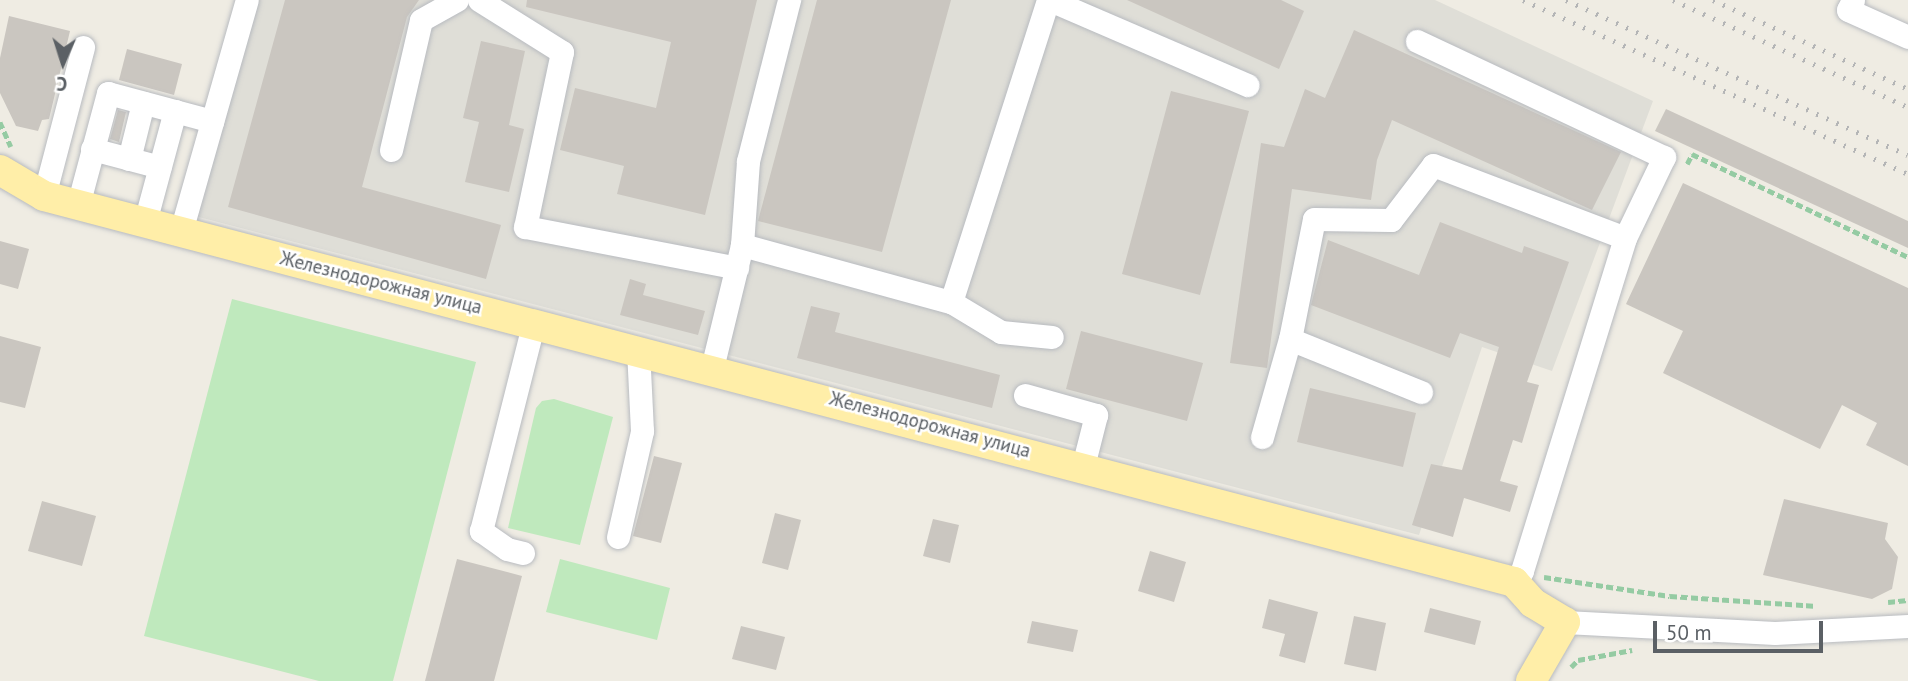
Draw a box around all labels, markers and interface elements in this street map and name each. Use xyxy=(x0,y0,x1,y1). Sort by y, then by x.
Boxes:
north arrow xyxy=(28,28,98,98)
text: С xyxy=(56,72,68,96)
street label: Железнодорожная улица xyxy=(278,247,484,319)
street label: Железнодорожная улица xyxy=(827,387,1033,463)
scale bar xyxy=(1656,608,1826,652)
text: 50 m xyxy=(1666,619,1712,646)

